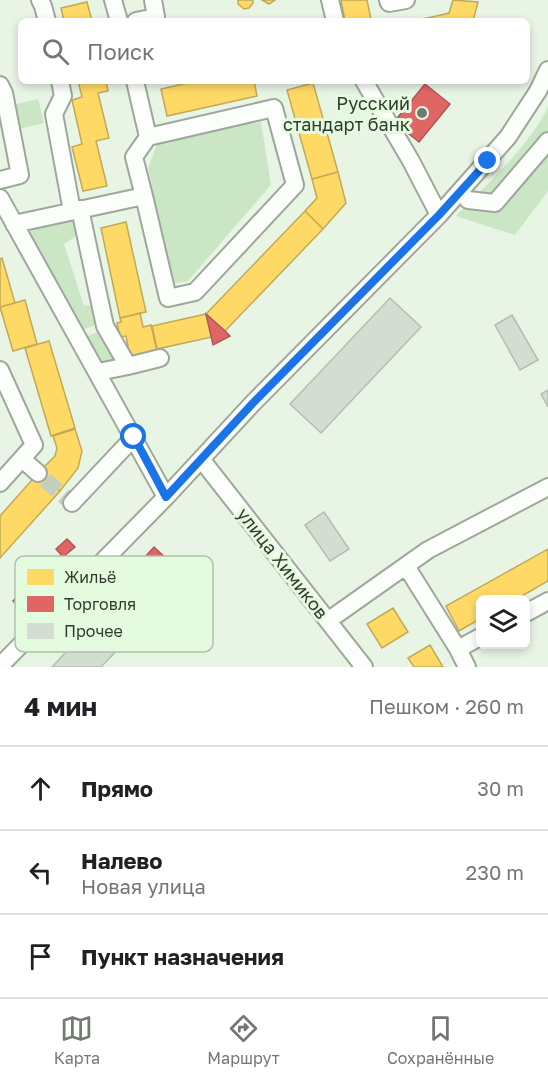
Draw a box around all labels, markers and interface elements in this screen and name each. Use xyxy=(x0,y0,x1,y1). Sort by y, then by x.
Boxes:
search box xyxy=(18,18,530,84)
icon: search xyxy=(39,35,72,68)
text: Поиск xyxy=(87,38,155,65)
place label: Русский стандарт банк xyxy=(283,92,410,135)
marker: Русский стандарт банк xyxy=(415,106,429,120)
route end xyxy=(474,147,500,173)
route start xyxy=(120,423,146,449)
street label: улица Химиков xyxy=(233,503,333,623)
legend xyxy=(15,556,213,652)
text: Жильё xyxy=(64,567,116,587)
text: Торговля xyxy=(64,594,136,614)
map controls xyxy=(476,595,530,649)
button: layers xyxy=(476,595,530,649)
text: Прочее xyxy=(64,621,123,641)
text: 4 мин xyxy=(24,691,97,722)
text: Пешком · 260 m xyxy=(369,694,524,718)
icon: ahead xyxy=(24,772,57,805)
text: Прямо xyxy=(81,775,153,802)
text: 30 m xyxy=(477,776,524,800)
text: Налево xyxy=(81,847,163,874)
icon: left xyxy=(24,856,57,889)
text: 230 m xyxy=(466,860,524,884)
text: Новая улица xyxy=(81,874,206,898)
icon: arrive xyxy=(24,940,57,973)
text: Пункт назначения xyxy=(81,943,284,970)
tab: Карта xyxy=(54,1012,100,1068)
tab: Маршрут xyxy=(207,1012,280,1068)
tab: Сохранённые xyxy=(387,1012,494,1068)

